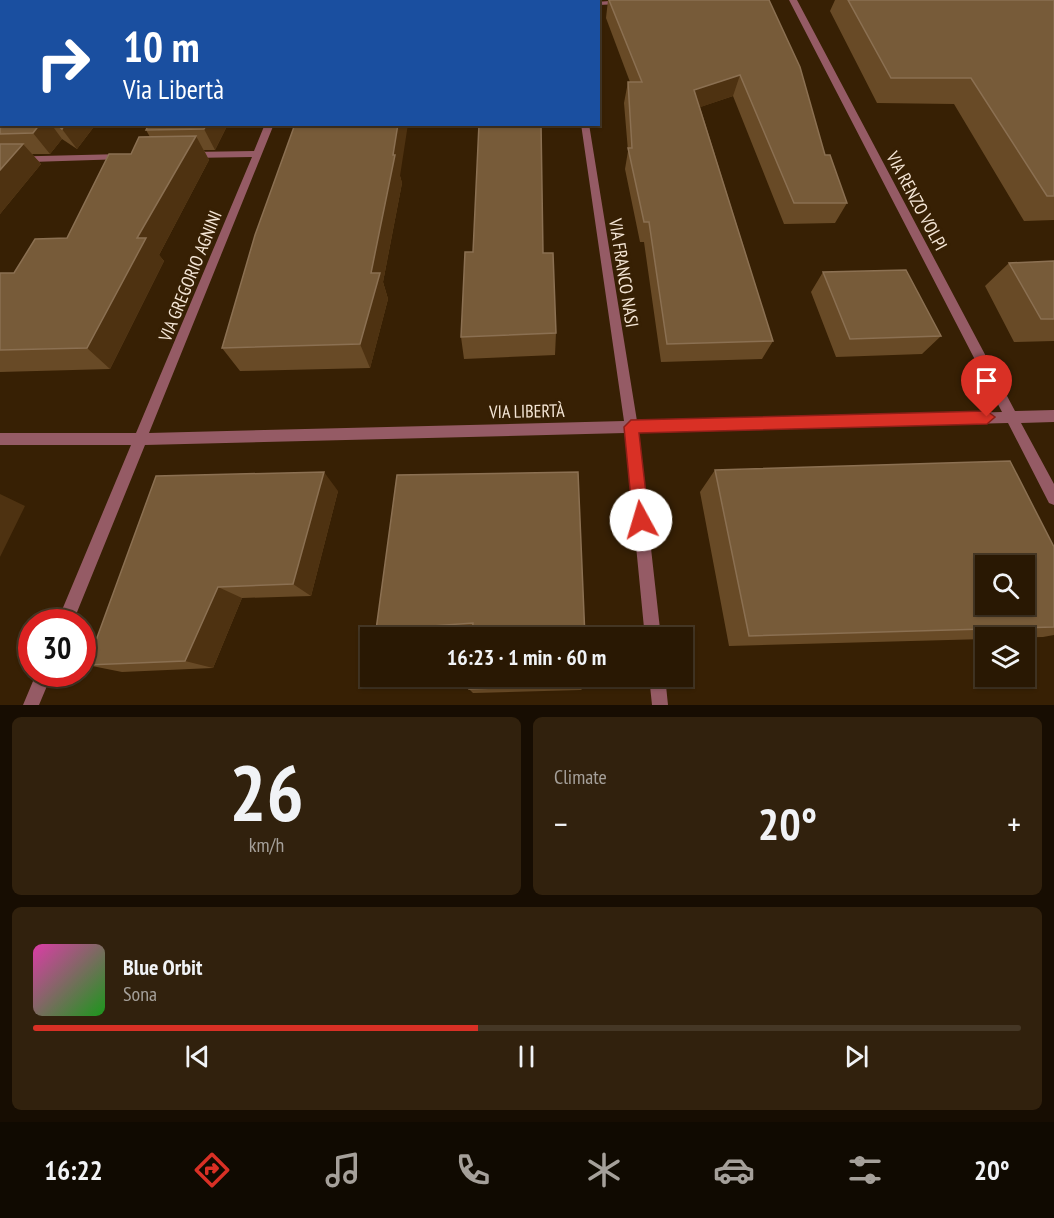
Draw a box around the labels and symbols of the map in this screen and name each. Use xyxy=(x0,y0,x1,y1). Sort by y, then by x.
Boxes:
street label: VIA RENZO VOLPI xyxy=(881,147,953,254)
street label: VIA GREGORIO AGNINI xyxy=(153,207,227,346)
street label: VIA FRANCO NASI xyxy=(604,216,644,329)
pin xyxy=(961,355,1012,417)
street label: VIA LIBERTÀ xyxy=(488,399,565,423)
position arrow xyxy=(609,488,673,552)
speed limit sign: 30 xyxy=(18,609,96,687)

